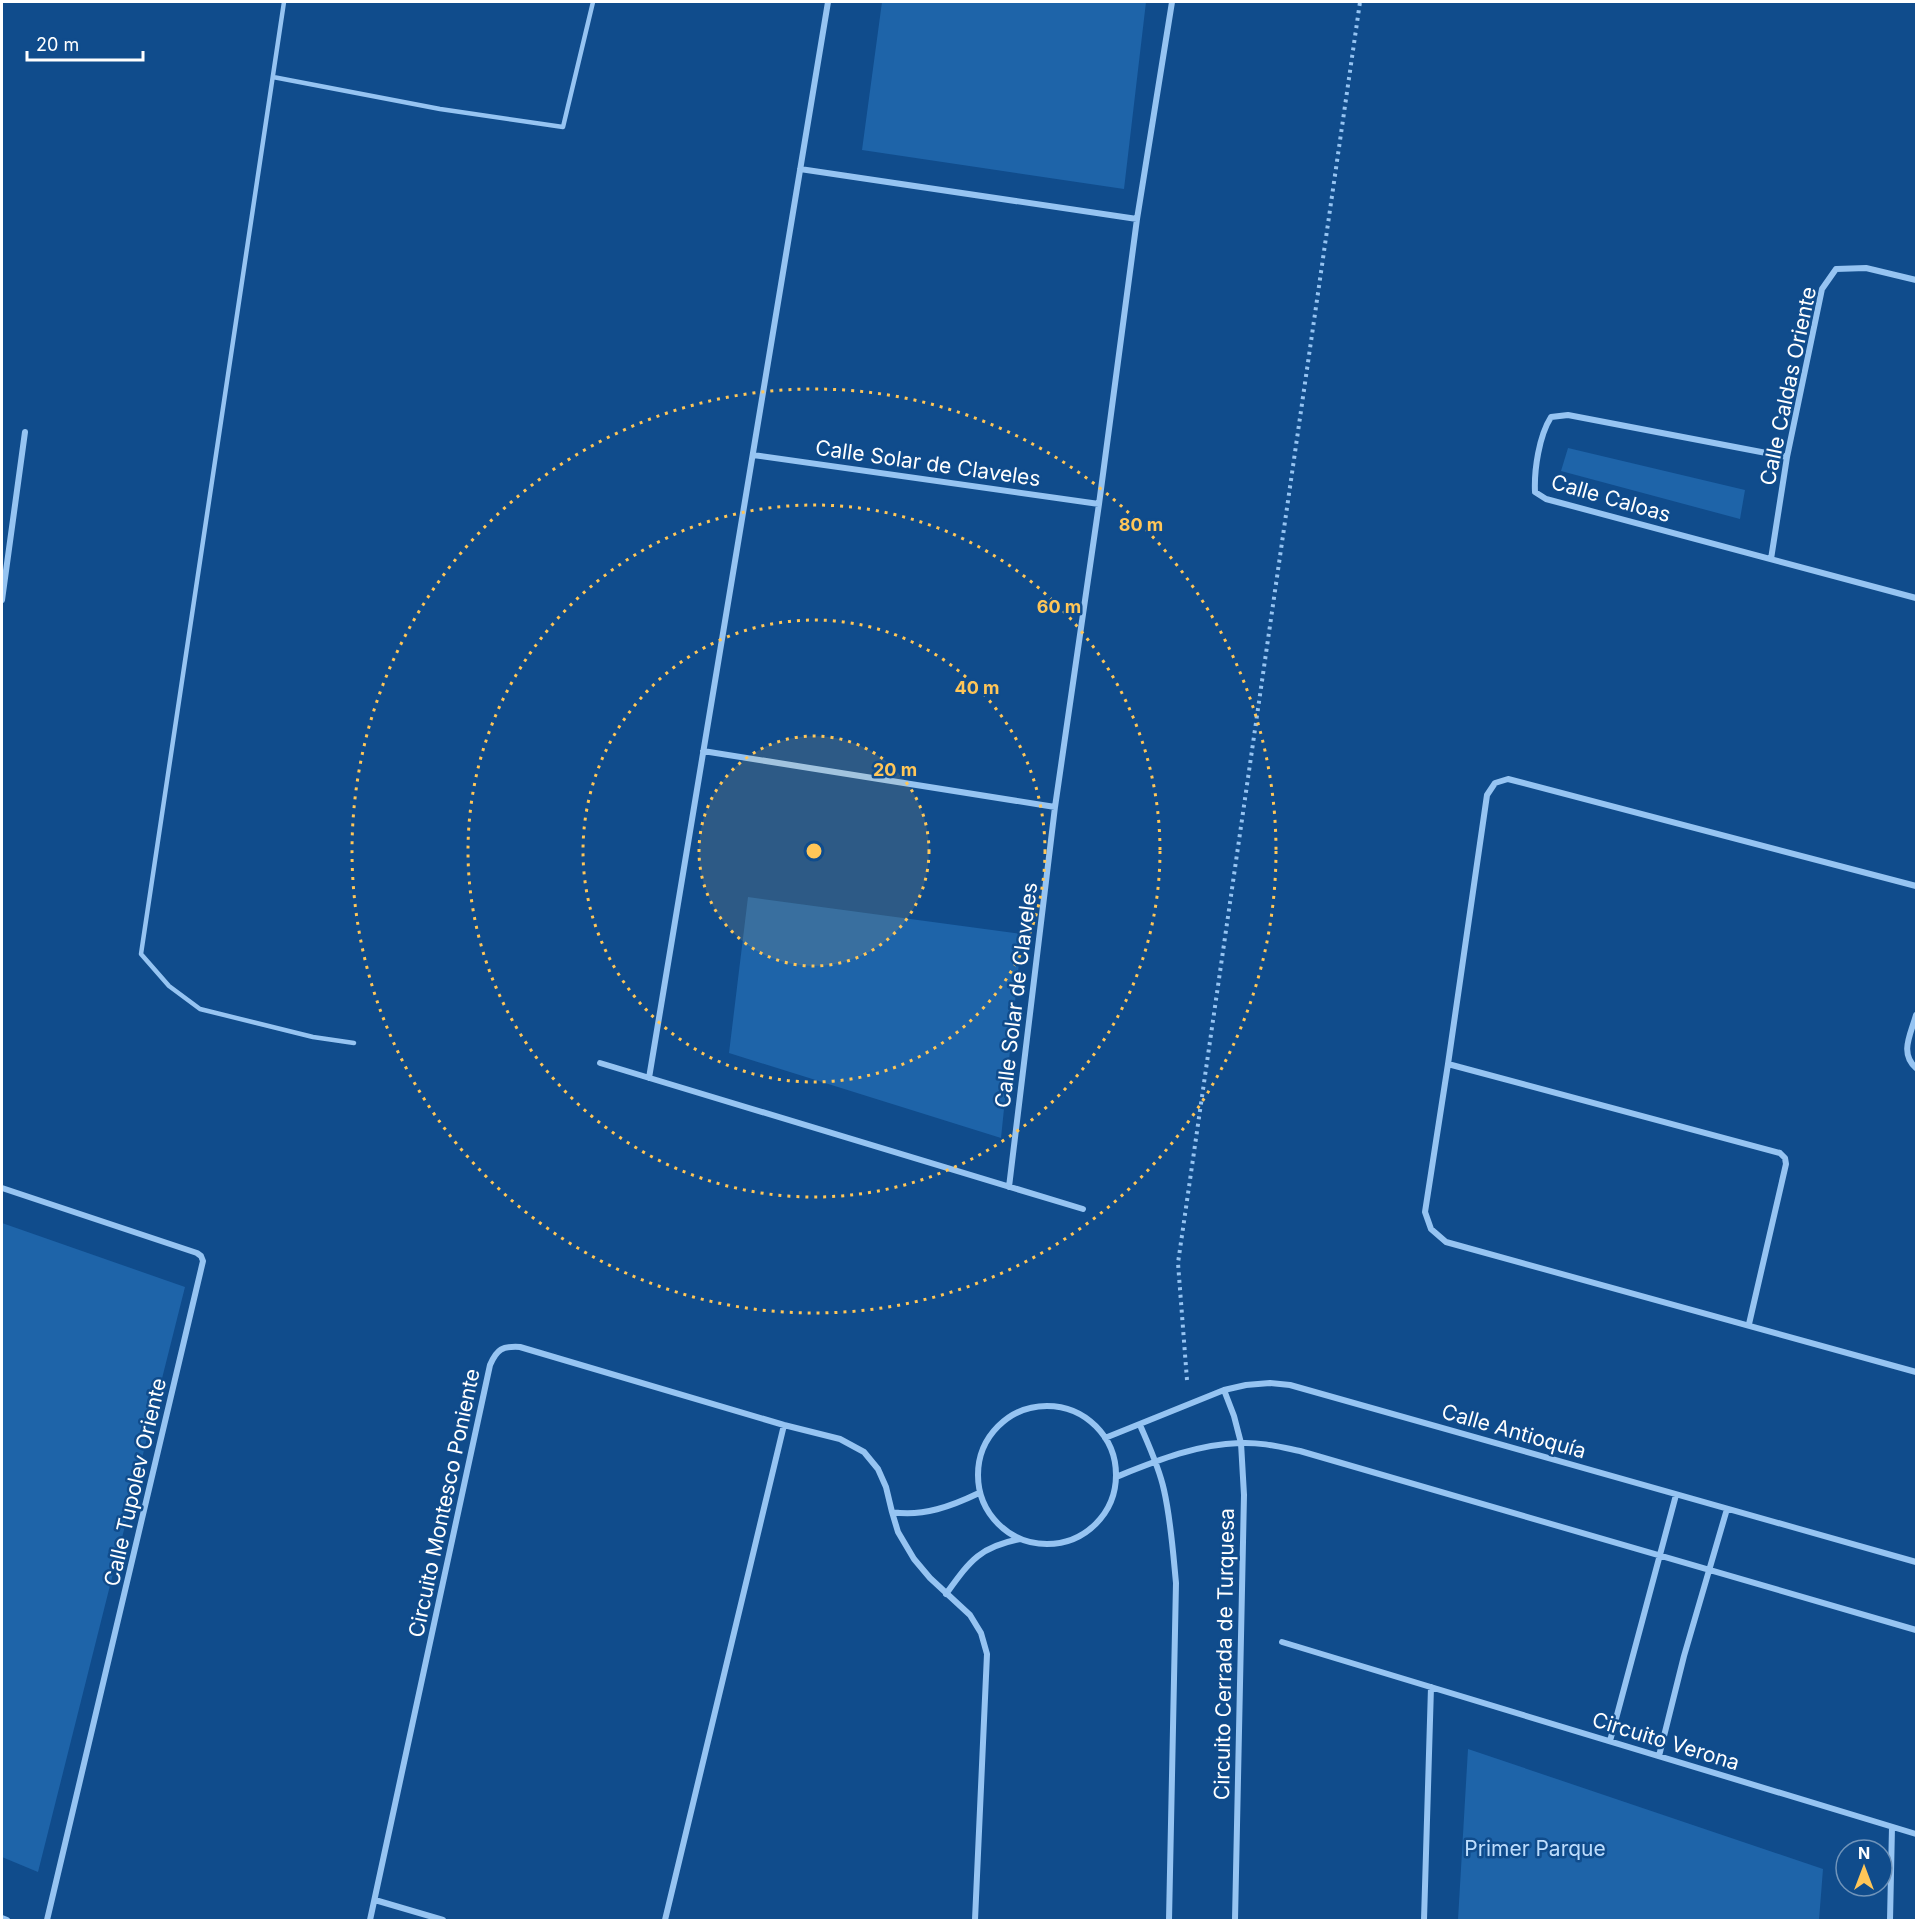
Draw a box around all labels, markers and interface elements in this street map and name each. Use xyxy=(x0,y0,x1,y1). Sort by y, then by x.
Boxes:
scale bar xyxy=(27,24,142,62)
text: 20 m xyxy=(36,34,79,55)
street label: Calle Caldas Oriente xyxy=(1755,284,1821,488)
street label: Calle Solar de Claveles xyxy=(814,435,1042,491)
street label: Calle Caloas xyxy=(1548,469,1674,527)
text: 80 m xyxy=(1119,514,1163,535)
text: 60 m xyxy=(1037,596,1081,617)
text: 40 m xyxy=(955,677,1000,698)
text: 20 m xyxy=(873,759,917,780)
centre of rings xyxy=(804,841,824,861)
street label: Calle Solar de Claveles xyxy=(990,881,1042,1109)
street label: Circuito Montesco Poniente xyxy=(403,1366,485,1640)
street label: Calle Tupolev Oriente xyxy=(99,1375,171,1589)
street label: Calle Antioquía xyxy=(1439,1398,1589,1464)
street label: Circuito Cerrada de Turquesa xyxy=(1209,1508,1239,1800)
street label: Circuito Verona xyxy=(1589,1707,1743,1775)
park label: Primer Parque xyxy=(1464,1836,1606,1861)
north arrow xyxy=(1834,1838,1894,1898)
text: N xyxy=(1858,1843,1870,1863)

